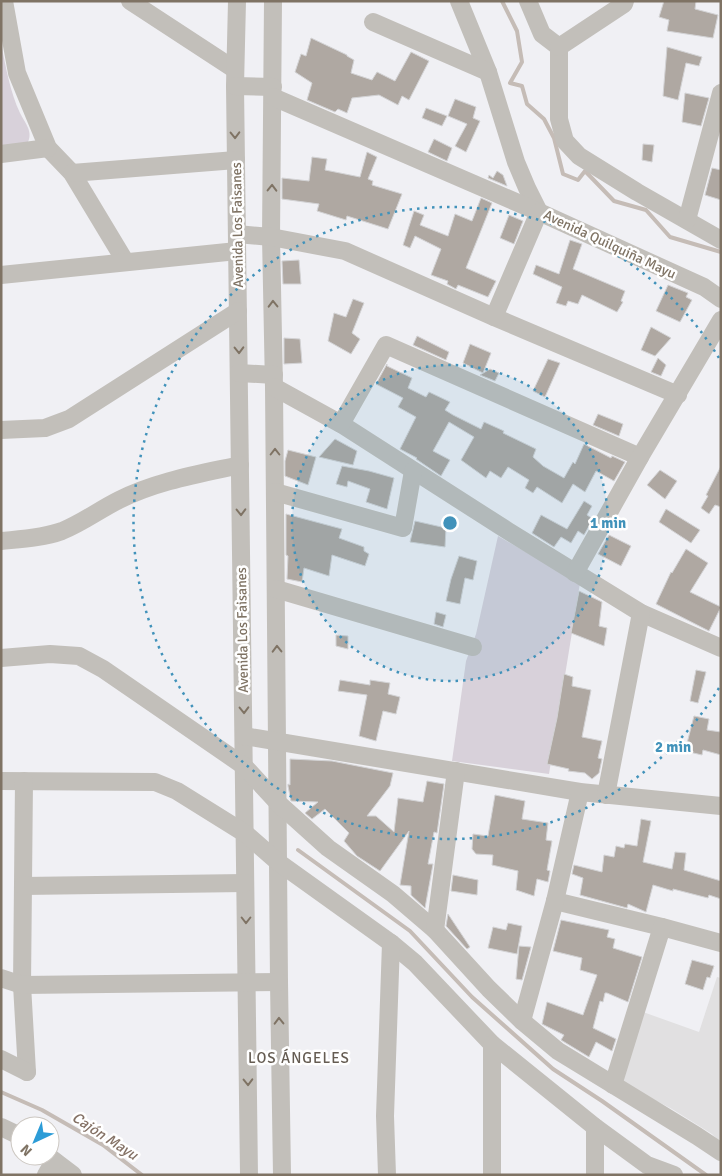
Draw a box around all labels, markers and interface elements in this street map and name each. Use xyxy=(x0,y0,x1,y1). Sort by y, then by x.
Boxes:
one-way arrow xyxy=(230,131,240,139)
street label: Avenida Los Faisanes xyxy=(228,162,247,288)
one-way arrow xyxy=(267,184,277,192)
street label: Avenida Quilquiña Mayu xyxy=(541,206,679,283)
one-way arrow xyxy=(267,300,278,308)
one-way arrow xyxy=(233,346,244,354)
one-way arrow xyxy=(270,448,280,456)
one-way arrow xyxy=(236,508,246,516)
centre of rings xyxy=(441,514,459,532)
text: 1 min xyxy=(590,514,626,532)
street label: Avenida Los Faisanes xyxy=(233,567,252,693)
one-way arrow xyxy=(272,645,282,653)
one-way arrow xyxy=(238,706,249,714)
text: 2 min xyxy=(655,738,691,756)
one-way arrow xyxy=(240,916,251,924)
one-way arrow xyxy=(274,1017,284,1024)
district label: LOS ÁNGELES xyxy=(248,1048,350,1067)
one-way arrow xyxy=(243,1079,253,1087)
water label: Cajón Mayu xyxy=(69,1108,142,1164)
north arrow xyxy=(10,1116,60,1166)
text: N xyxy=(17,1140,36,1159)

